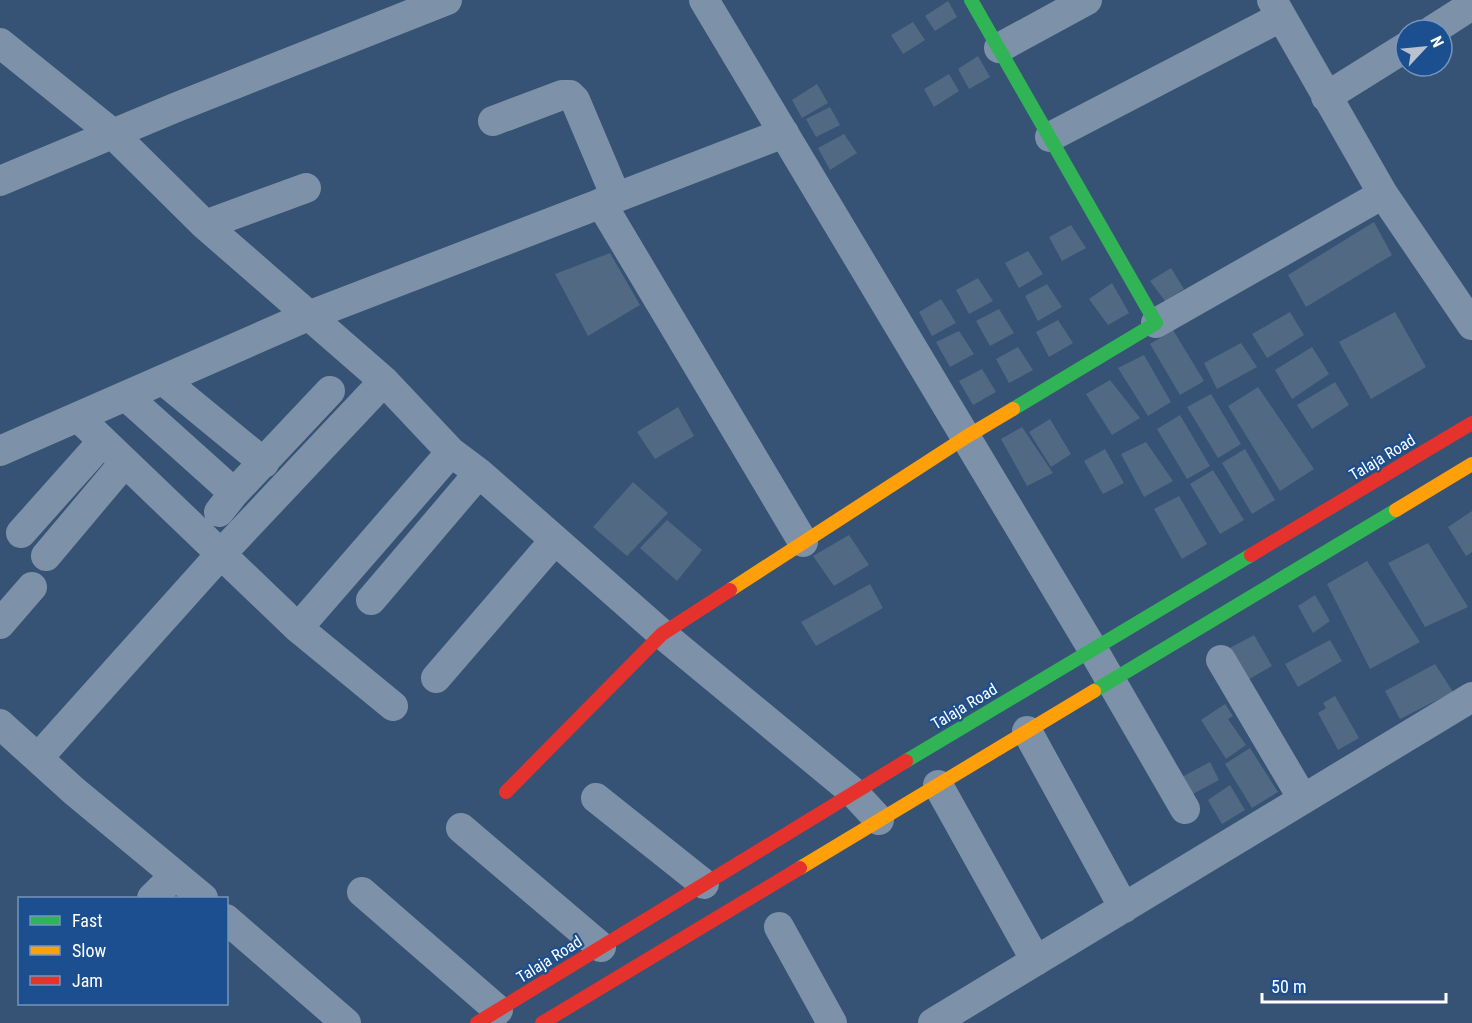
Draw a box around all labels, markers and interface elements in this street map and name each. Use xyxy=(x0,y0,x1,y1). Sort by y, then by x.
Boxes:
north arrow xyxy=(1394,18,1454,78)
text: N xyxy=(1426,33,1448,50)
street label: Talaja Road xyxy=(1346,430,1419,484)
street label: Talaja Road xyxy=(928,679,1001,733)
legend xyxy=(18,897,228,1005)
text: Fast xyxy=(72,910,103,931)
street label: Talaja Road xyxy=(513,932,585,987)
text: Slow xyxy=(72,940,107,961)
scale bar xyxy=(1262,966,1446,1004)
text: Jam xyxy=(72,970,103,991)
text: 50 m xyxy=(1271,976,1306,997)

